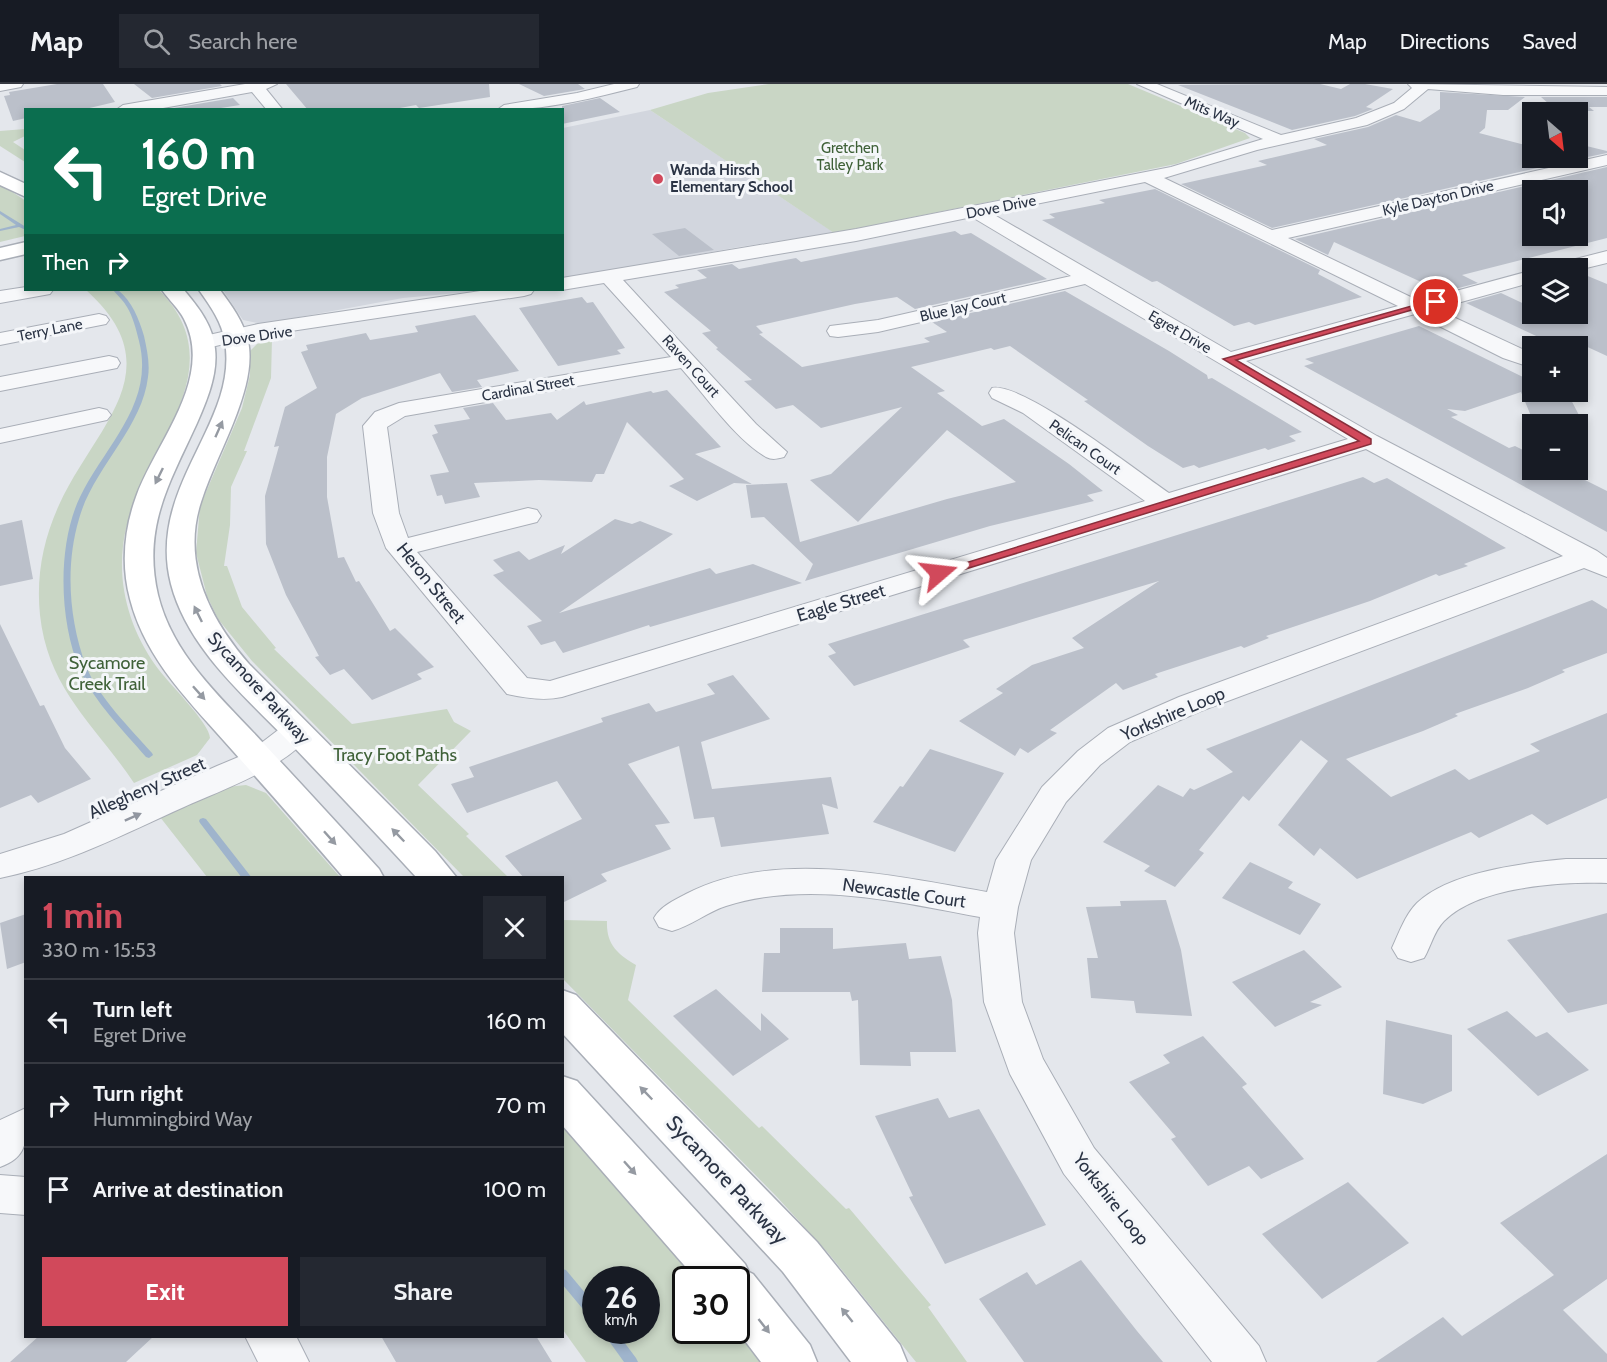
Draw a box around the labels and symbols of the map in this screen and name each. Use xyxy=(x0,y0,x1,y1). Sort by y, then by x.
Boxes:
street label: Mits Way xyxy=(1182,92,1243,132)
north arrow xyxy=(1522,102,1588,168)
park label: Gretchen Talley Park xyxy=(817,139,884,174)
place label: Wanda Hirsch Elementary School xyxy=(670,161,793,196)
marker: Wanda Hirsch Elementary School xyxy=(651,172,665,186)
street label: Kyle Dayton Drive xyxy=(1381,176,1496,220)
street label: Dove Drive xyxy=(964,191,1038,223)
pin xyxy=(1410,276,1461,327)
street label: Blue Jay Court xyxy=(918,288,1008,326)
street label: Egret Drive xyxy=(1145,307,1215,357)
street label: Terry Lane xyxy=(16,315,84,345)
street label: Dove Drive xyxy=(221,322,294,350)
street label: Raven Court xyxy=(658,331,724,401)
street label: Cardinal Street xyxy=(480,371,576,405)
street label: Pelican Court xyxy=(1046,416,1124,478)
one-way arrow xyxy=(214,420,223,437)
one-way arrow xyxy=(154,468,163,485)
street label: Heron Street xyxy=(392,538,470,628)
position arrow xyxy=(907,541,971,605)
street label: Eagle Street xyxy=(794,579,888,627)
one-way arrow xyxy=(193,605,202,622)
street label: Sycamore Parkway xyxy=(203,627,315,749)
park label: Sycamore Creek Trail xyxy=(68,652,146,695)
street label: Yorkshire Loop xyxy=(1117,682,1228,746)
one-way arrow xyxy=(192,685,205,700)
park label: Tracy Foot Paths xyxy=(333,744,457,766)
street label: Allegheny Street xyxy=(85,752,209,824)
one-way arrow xyxy=(125,813,142,822)
one-way arrow xyxy=(392,829,406,843)
one-way arrow xyxy=(323,830,337,845)
street label: Newcastle Court xyxy=(841,873,967,913)
one-way arrow xyxy=(639,1086,653,1100)
street label: Sycamore Parkway xyxy=(661,1110,794,1250)
street label: Yorkshire Loop xyxy=(1068,1148,1154,1249)
one-way arrow xyxy=(623,1161,637,1176)
speed limit sign: 30 xyxy=(672,1266,750,1344)
one-way arrow xyxy=(840,1307,853,1323)
one-way arrow xyxy=(758,1318,771,1334)

